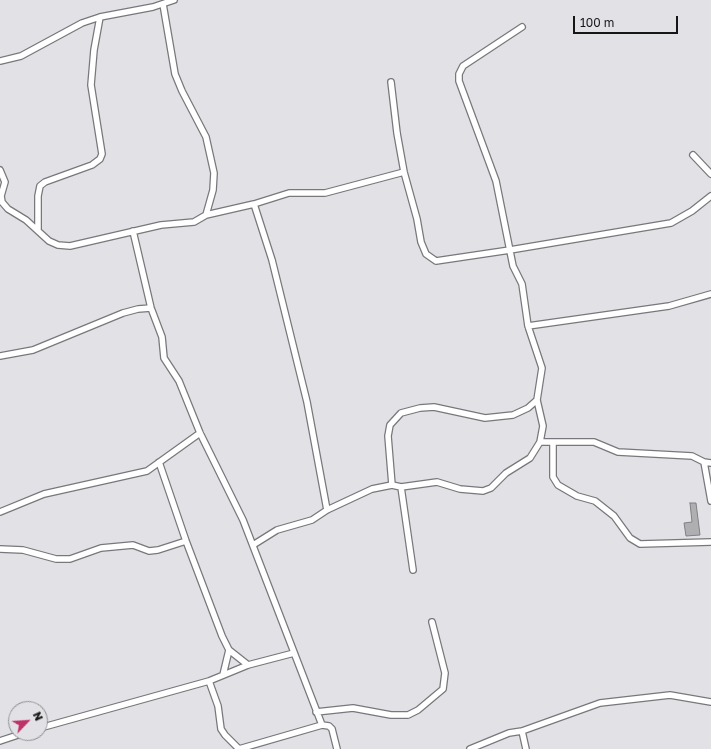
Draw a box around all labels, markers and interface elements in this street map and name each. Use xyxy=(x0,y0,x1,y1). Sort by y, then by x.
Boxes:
scale bar xyxy=(575,8,680,34)
text: 100 m xyxy=(580,15,614,30)
north arrow xyxy=(8,701,48,741)
text: N xyxy=(31,710,46,723)

